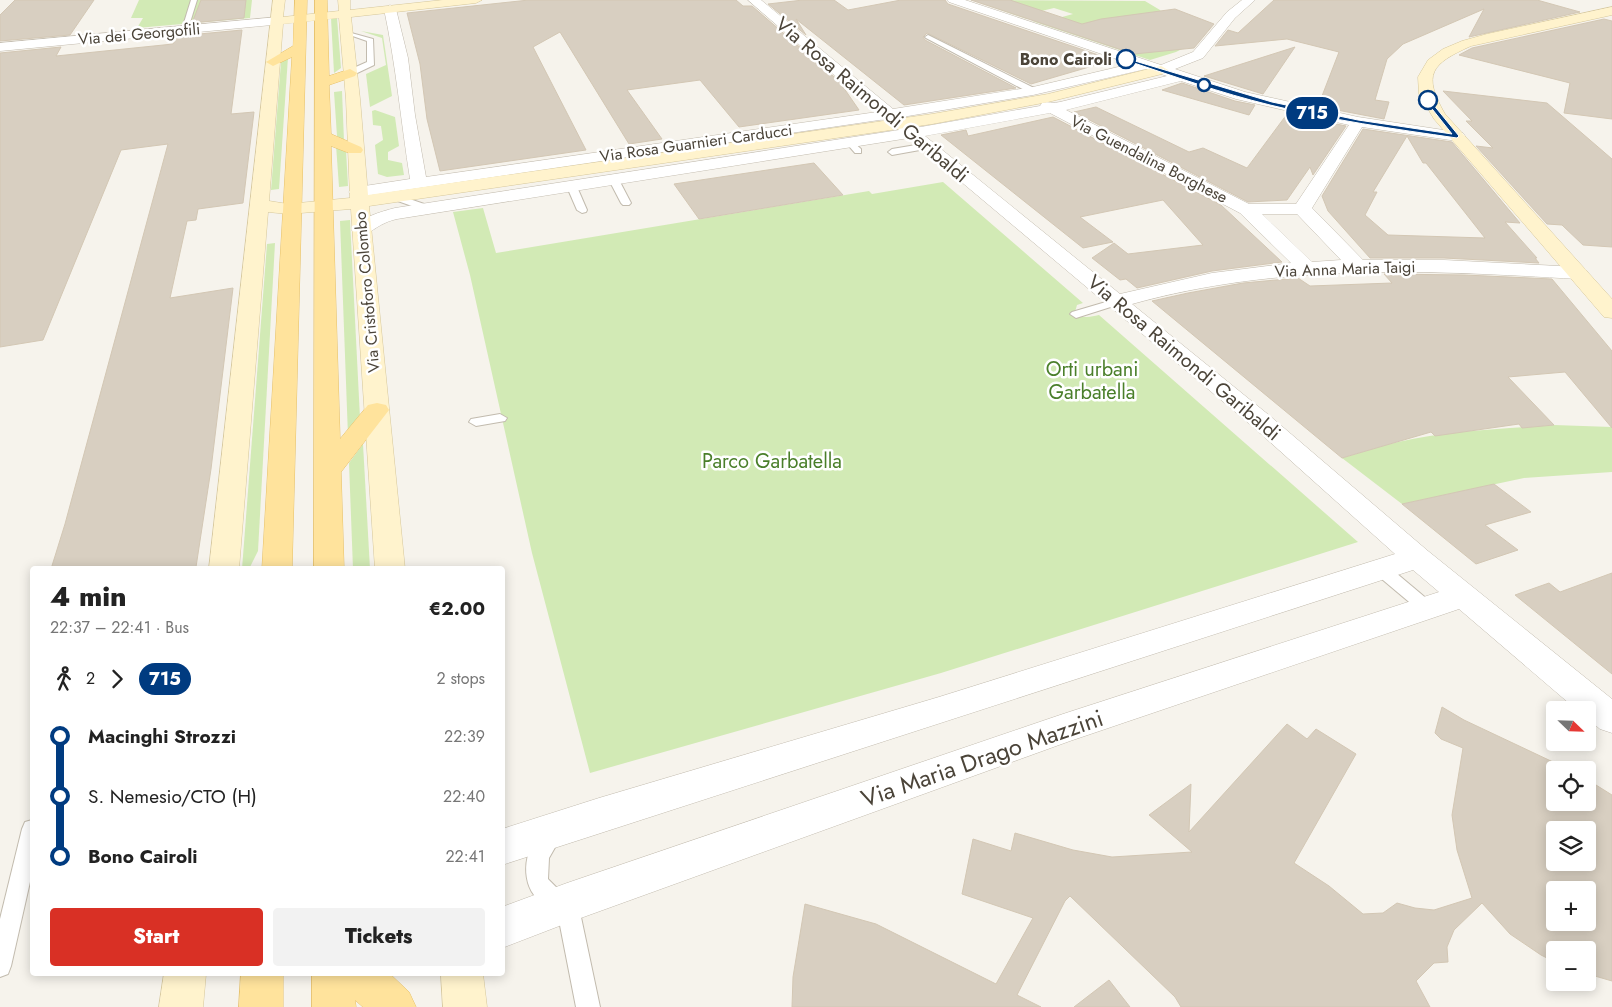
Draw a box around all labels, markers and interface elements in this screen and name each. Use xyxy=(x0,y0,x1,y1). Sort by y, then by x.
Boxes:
street label: Via Rosa Raimondi Garibaldi xyxy=(769,10,975,190)
street label: Via dei Georgofili xyxy=(77,17,201,51)
place label: Bono Cairoli xyxy=(1020,48,1112,71)
marker: Bono Cairoli xyxy=(1116,49,1136,69)
unlabelled marker xyxy=(1197,78,1211,92)
unlabelled marker xyxy=(1418,90,1438,110)
line badge: 715 xyxy=(1283,97,1341,129)
text: 715 xyxy=(1296,100,1328,126)
street label: Via Guendalina Borghese xyxy=(1066,109,1232,209)
street label: Via Rosa Guarnieri Carducci xyxy=(598,118,794,168)
street label: Via Cristoforo Colombo xyxy=(348,210,385,373)
street label: Via Anna Maria Taigi xyxy=(1274,255,1416,283)
street label: Via Rosa Raimondi Garibaldi xyxy=(1081,268,1287,448)
park label: Orti urbani Garbatella xyxy=(1046,355,1138,407)
park label: Parco Garbatella xyxy=(702,447,842,476)
text: 4 min xyxy=(50,576,127,617)
text: €2.00 xyxy=(429,595,485,622)
text: 22:37 – 22:41 · Bus xyxy=(50,616,189,639)
icon: walk xyxy=(50,665,78,693)
icon: forward xyxy=(103,665,131,693)
text: 715 xyxy=(149,666,181,692)
text: 2 xyxy=(86,667,95,690)
text: 2 stops xyxy=(437,667,485,690)
street label: Via Maria Drago Mazzini xyxy=(856,700,1108,816)
north arrow xyxy=(1546,701,1596,751)
map controls xyxy=(1546,701,1596,991)
text: Macinghi Strozzi xyxy=(88,723,236,750)
text: 22:39 xyxy=(444,725,485,748)
button: locate xyxy=(1546,761,1596,811)
text: S. Nemesio/CTO (H) xyxy=(88,783,257,810)
text: 22:40 xyxy=(443,785,485,808)
button: layers xyxy=(1546,821,1596,871)
text: Bono Cairoli xyxy=(88,843,198,870)
text: 22:41 xyxy=(445,845,485,868)
button: + xyxy=(1546,881,1596,931)
button: Start xyxy=(50,908,263,966)
button: Tickets xyxy=(273,908,485,966)
button: − xyxy=(1546,941,1596,991)

